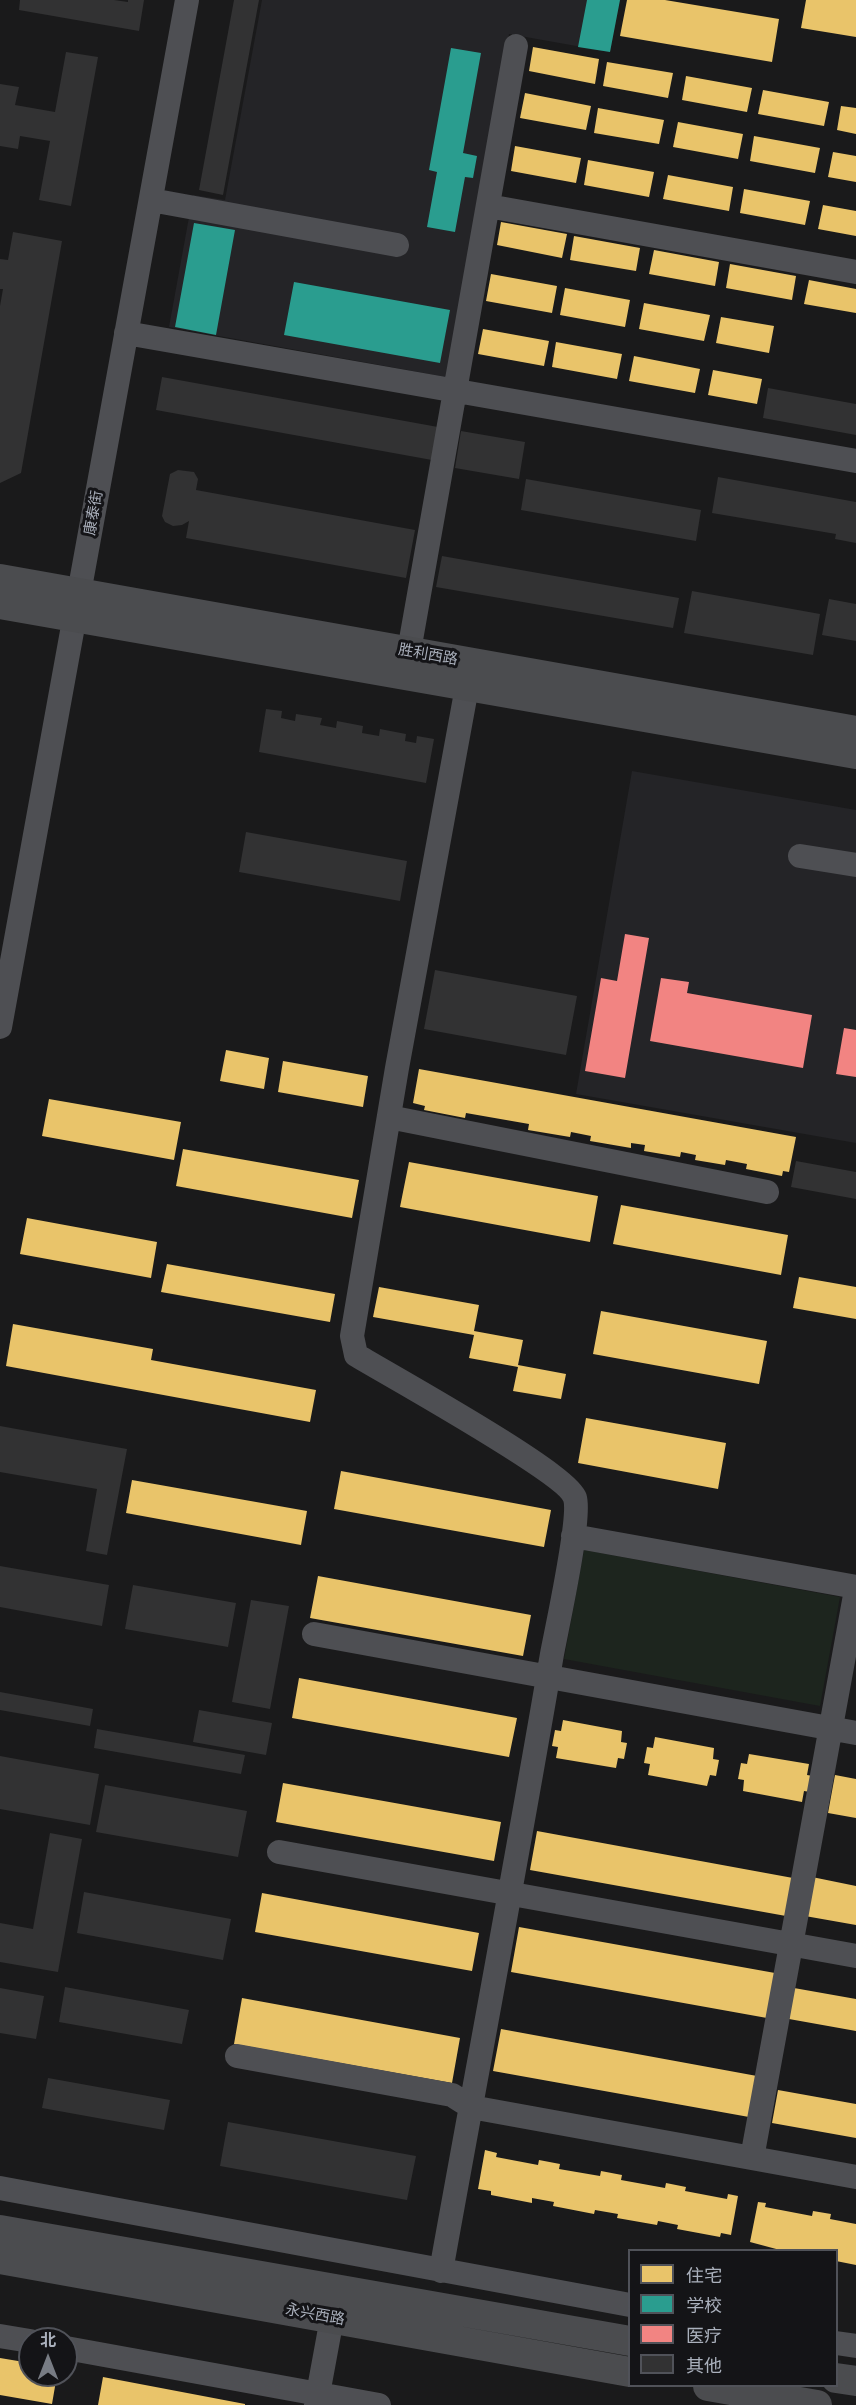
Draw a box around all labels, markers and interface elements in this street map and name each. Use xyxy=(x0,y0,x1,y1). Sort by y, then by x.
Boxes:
street label: 康泰街 xyxy=(81,489,107,537)
street label: 胜利西路 xyxy=(397,641,459,669)
legend xyxy=(628,2249,838,2387)
text: 住宅 xyxy=(686,2266,722,2286)
text: 学校 xyxy=(686,2296,722,2316)
street label: 永兴西路 xyxy=(284,2301,346,2329)
text: 医疗 xyxy=(686,2326,722,2346)
north arrow xyxy=(18,2327,78,2387)
text: 北 xyxy=(40,2332,56,2349)
text: 其他 xyxy=(686,2356,722,2376)

